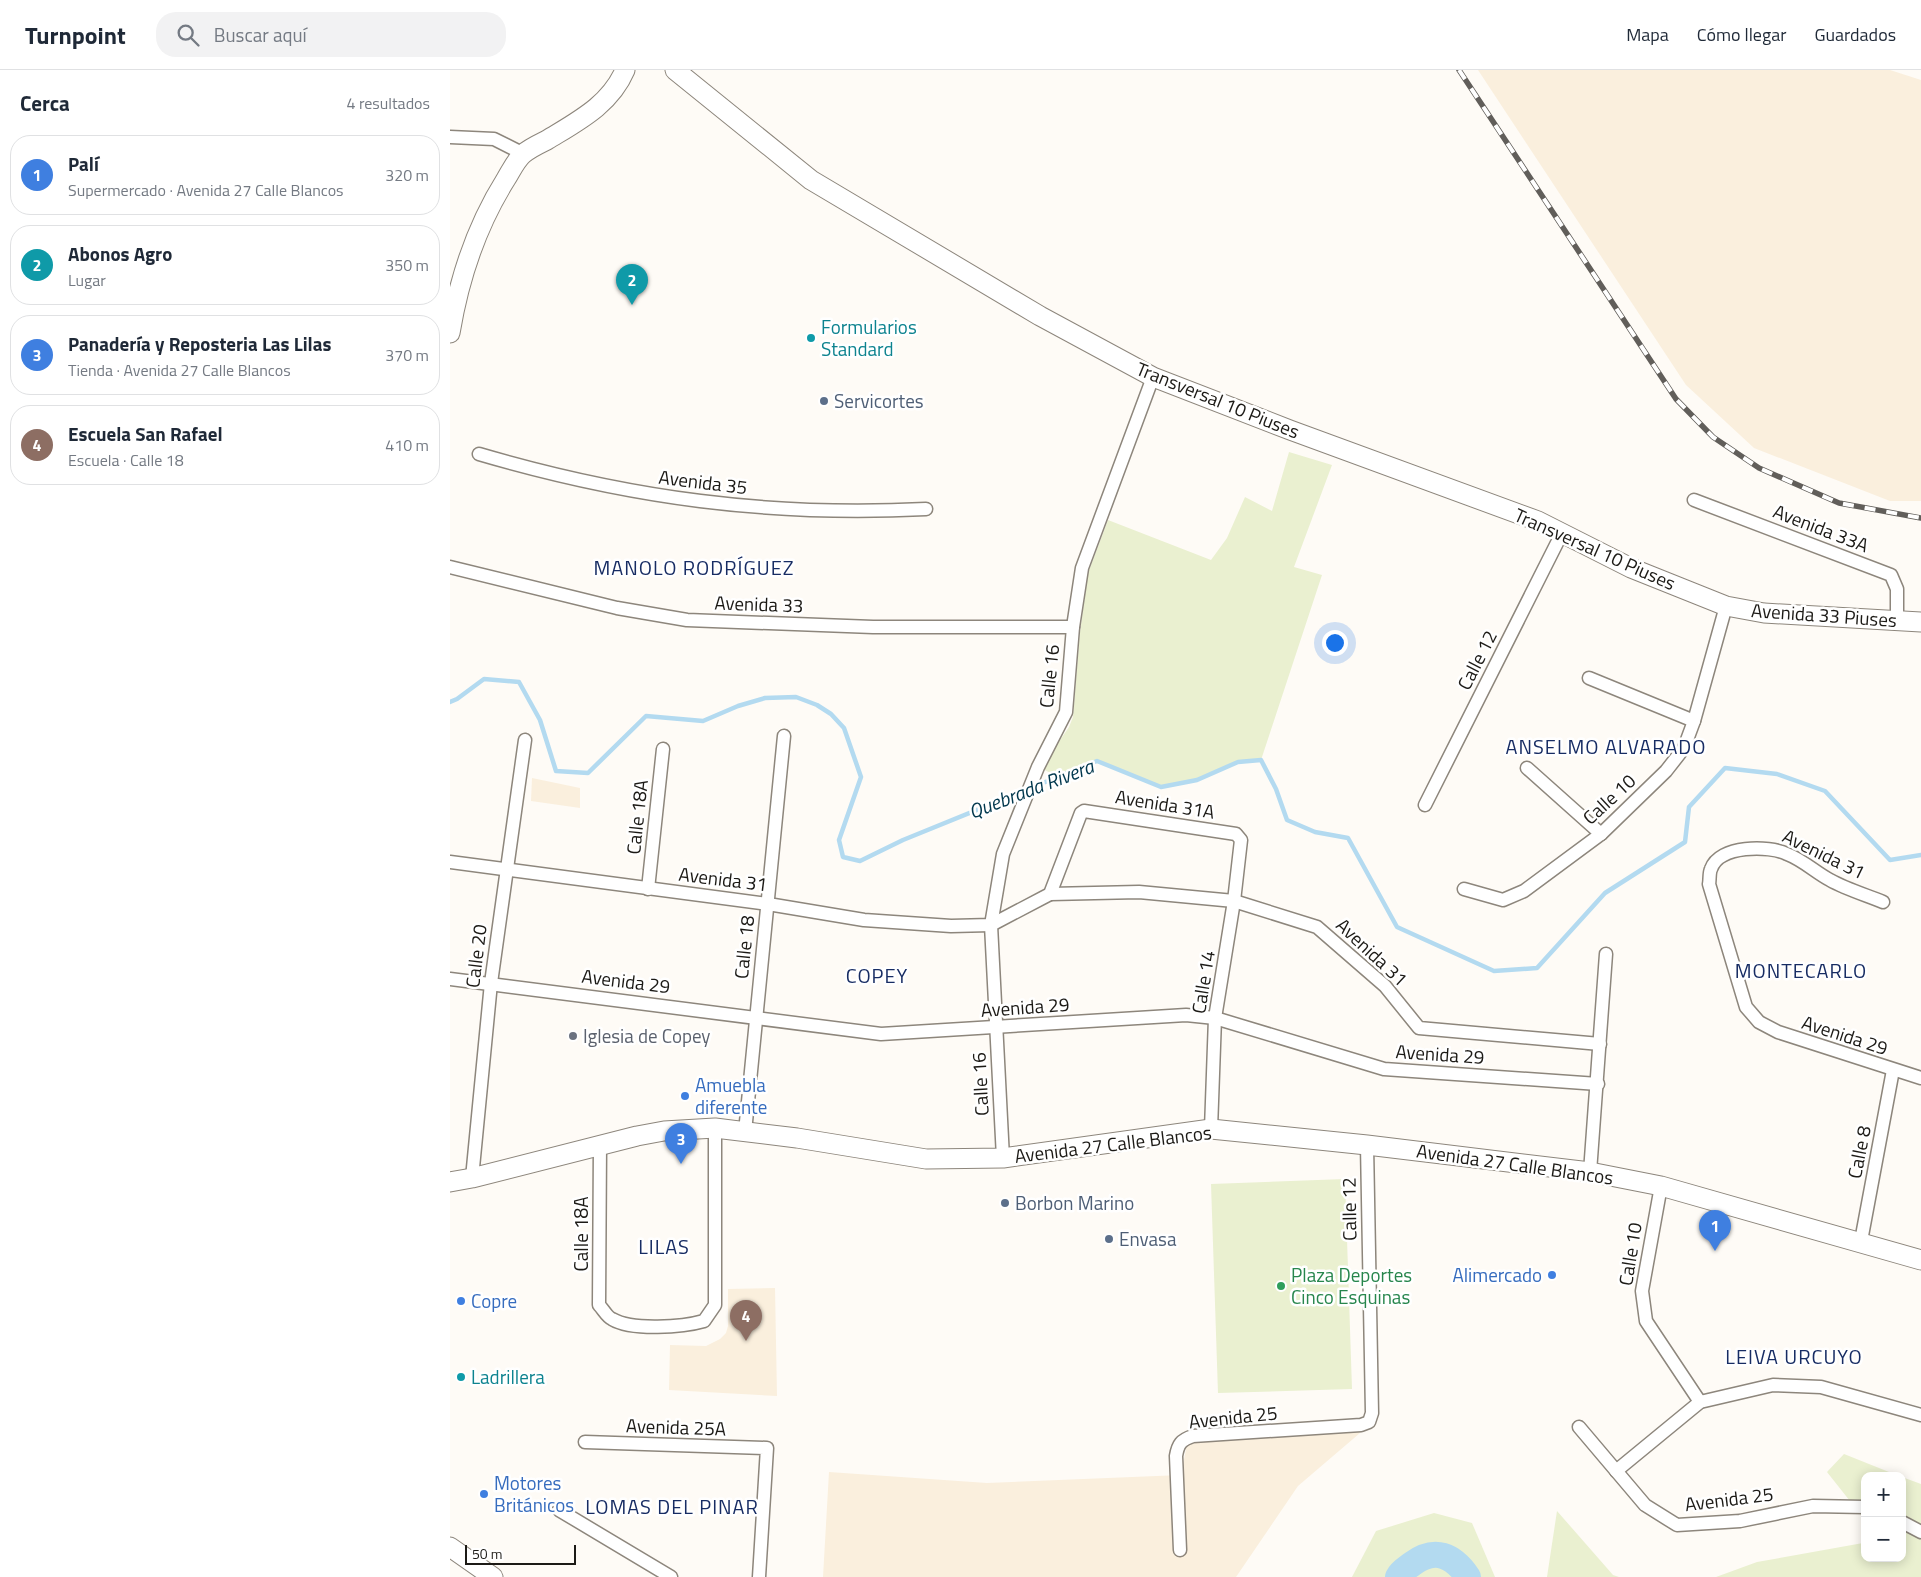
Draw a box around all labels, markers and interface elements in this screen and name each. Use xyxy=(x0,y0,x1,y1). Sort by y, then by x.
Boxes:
search box xyxy=(156,12,506,57)
text: Turnpoint xyxy=(25,17,126,53)
text: Buscar aquí xyxy=(214,20,307,49)
icon: search xyxy=(174,21,202,49)
text: Mapa xyxy=(1626,21,1669,48)
text: Cómo llegar xyxy=(1697,21,1786,48)
text: Guardados xyxy=(1814,21,1896,48)
text: Cerca xyxy=(20,87,70,119)
text: 4 resultados xyxy=(346,91,430,115)
text: Palí xyxy=(68,149,99,178)
text: 1 xyxy=(33,163,41,187)
text: 320 m xyxy=(385,163,429,187)
text: Supermercado · Avenida 27 Calle Blancos xyxy=(68,178,344,202)
text: Abonos Agro xyxy=(68,239,172,268)
text: 2 xyxy=(33,253,41,277)
text: 350 m xyxy=(385,253,429,277)
pin: 2 xyxy=(616,264,648,305)
text: Lugar xyxy=(68,268,106,292)
place label: Formularios Standard xyxy=(821,312,917,363)
text: Panadería y Reposteria Las Lilas xyxy=(68,329,331,358)
marker: Formularios Standard xyxy=(805,332,817,344)
text: 3 xyxy=(33,343,41,367)
text: 370 m xyxy=(385,343,429,367)
street label: Transversal 10 Piuses xyxy=(1132,354,1304,446)
text: Tienda · Avenida 27 Calle Blancos xyxy=(68,358,291,382)
place label: Servicortes xyxy=(834,386,924,415)
marker: Servicortes xyxy=(818,395,830,407)
text: Escuela San Rafael xyxy=(68,419,223,448)
text: 4 xyxy=(33,433,41,457)
text: 410 m xyxy=(385,433,429,457)
text: Escuela · Calle 18 xyxy=(68,448,184,472)
street label: Avenida 35 xyxy=(657,462,749,501)
street label: Avenida 33A xyxy=(1769,496,1873,559)
street label: Transversal 10 Piuses xyxy=(1510,500,1681,597)
district label: MANOLO RODRÍGUEZ xyxy=(594,552,794,583)
street label: Avenida 33 xyxy=(714,587,804,620)
street label: Avenida 33 Piuses xyxy=(1750,595,1898,634)
street label: Calle 12 xyxy=(1449,625,1504,695)
your location xyxy=(1322,630,1348,656)
street label: Calle 16 xyxy=(1031,643,1066,709)
district label: ANSELMO ALVARADO xyxy=(1506,731,1706,762)
water label: Quebrada Rivera xyxy=(964,750,1099,827)
street label: Calle 10 xyxy=(1575,766,1642,831)
street label: Calle 18A xyxy=(618,778,655,856)
street label: Avenida 31A xyxy=(1113,781,1217,826)
street label: Avenida 31 xyxy=(1778,821,1871,886)
street label: Avenida 31 xyxy=(677,859,769,898)
street label: Avenida 31 xyxy=(1330,911,1415,993)
street label: Calle 18 xyxy=(726,913,761,980)
street label: Calle 20 xyxy=(457,923,494,989)
street label: Calle 14 xyxy=(1183,948,1222,1016)
district label: MONTECARLO xyxy=(1735,955,1867,986)
district label: COPEY xyxy=(846,960,908,991)
street label: Avenida 29 xyxy=(580,961,672,1000)
street label: Avenida 29 xyxy=(980,989,1070,1024)
street label: Avenida 29 xyxy=(1798,1007,1892,1062)
place label: Iglesia de Copey xyxy=(583,1021,711,1050)
marker: Iglesia de Copey xyxy=(567,1030,579,1042)
street label: Avenida 29 xyxy=(1395,1036,1485,1071)
street label: Calle 16 xyxy=(963,1051,996,1117)
place label: Amuebla diferente xyxy=(695,1070,767,1121)
marker: Amuebla diferente xyxy=(679,1090,691,1102)
street label: Avenida 27 Calle Blancos xyxy=(1013,1117,1213,1170)
pin: 3 xyxy=(665,1123,697,1164)
street label: Calle 8 xyxy=(1839,1123,1878,1181)
street label: Avenida 27 Calle Blancos xyxy=(1415,1135,1615,1192)
street label: Calle 12 xyxy=(1333,1177,1364,1241)
place label: Borbon Marino xyxy=(1015,1188,1134,1217)
street label: Calle 18A xyxy=(566,1196,595,1272)
marker: Borbon Marino xyxy=(999,1197,1011,1209)
pin: 1 xyxy=(1699,1210,1731,1251)
street label: Calle 10 xyxy=(1610,1220,1649,1288)
place label: Envasa xyxy=(1119,1224,1177,1253)
district label: LILAS xyxy=(638,1231,690,1262)
marker: Envasa xyxy=(1103,1233,1115,1245)
place label: Plaza Deportes Cinco Esquinas xyxy=(1291,1260,1412,1311)
place label: Alimercado xyxy=(1452,1260,1542,1289)
marker: Alimercado xyxy=(1546,1269,1558,1281)
marker: Plaza Deportes Cinco Esquinas xyxy=(1275,1280,1287,1292)
place label: Copre xyxy=(471,1286,517,1315)
marker: Copre xyxy=(455,1295,467,1307)
pin: 4 xyxy=(730,1300,762,1341)
district label: LEIVA URCUYO xyxy=(1725,1341,1863,1372)
place label: Ladrillera xyxy=(471,1362,545,1391)
marker: Ladrillera xyxy=(455,1371,467,1383)
street label: Avenida 25 xyxy=(1187,1397,1279,1436)
street label: Avenida 25A xyxy=(625,1410,727,1443)
place label: Motores Británicos xyxy=(494,1468,574,1519)
map controls xyxy=(1861,1472,1906,1562)
button: + xyxy=(1861,1472,1906,1517)
street label: Avenida 25 xyxy=(1683,1479,1775,1518)
marker: Motores Británicos xyxy=(478,1488,490,1500)
district label: LOMAS DEL PINAR xyxy=(585,1491,759,1522)
button: − xyxy=(1861,1517,1906,1562)
scale bar xyxy=(465,1542,576,1565)
text: 50 m xyxy=(472,1543,502,1564)

